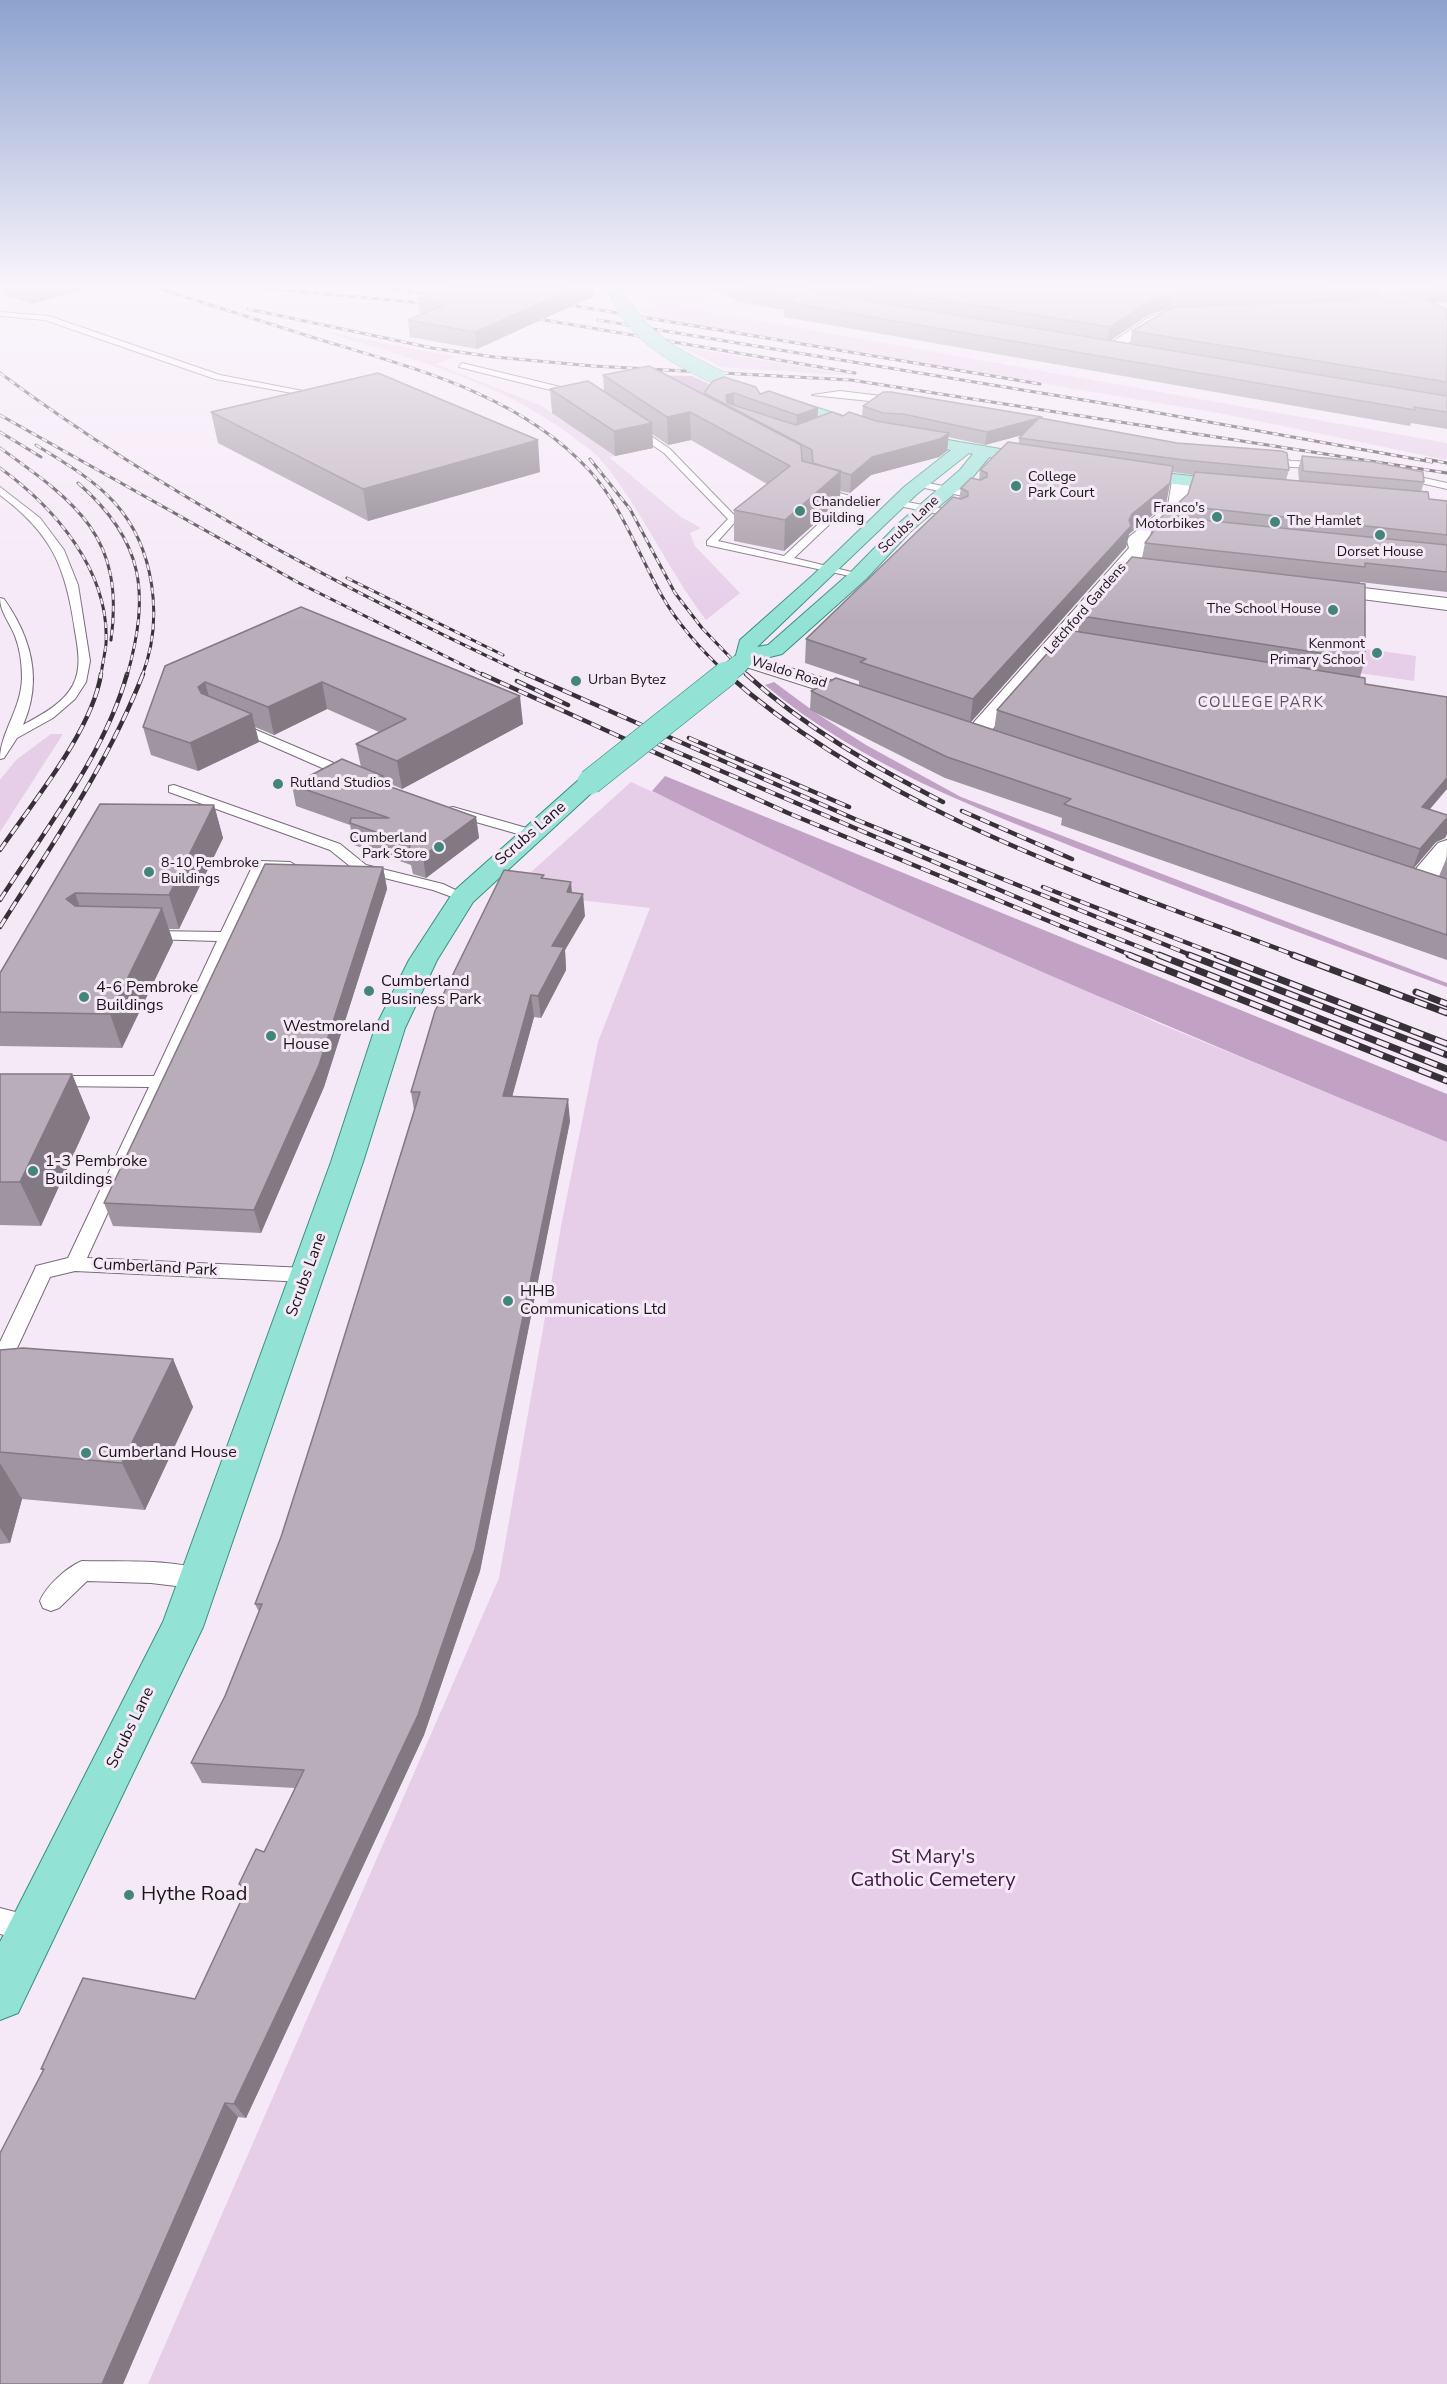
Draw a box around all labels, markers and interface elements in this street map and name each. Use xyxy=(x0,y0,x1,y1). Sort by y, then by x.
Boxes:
place label: College Park Court xyxy=(1028,470,1094,502)
marker: College Park Court xyxy=(1009,479,1023,493)
street label: Scrubs Lane xyxy=(875,493,943,557)
place label: Chandelier Building xyxy=(812,495,880,528)
place label: Franco's Motorbikes xyxy=(1135,501,1205,534)
marker: Chandelier Building xyxy=(793,504,807,518)
marker: Franco's Motorbikes xyxy=(1210,510,1224,524)
place label: The Hamlet xyxy=(1287,514,1361,530)
marker: The Hamlet xyxy=(1268,515,1282,529)
marker: Dorset House xyxy=(1373,528,1387,542)
place label: Dorset House xyxy=(1337,545,1423,561)
street label: Letchford Gardens xyxy=(1042,560,1130,658)
place label: The School House xyxy=(1207,602,1321,618)
marker: The School House xyxy=(1326,603,1340,617)
place label: Kenmont Primary School xyxy=(1270,637,1365,670)
marker: Kenmont Primary School xyxy=(1370,646,1384,660)
street label: Waldo Road xyxy=(749,654,829,692)
place label: Urban Bytez xyxy=(588,673,666,689)
marker: Urban Bytez xyxy=(569,674,583,688)
district label: COLLEGE PARK xyxy=(1198,694,1324,712)
place label: Rutland Studios xyxy=(290,776,391,792)
marker: Rutland Studios xyxy=(271,777,285,791)
street label: Scrubs Lane xyxy=(492,798,570,870)
place label: Cumberland Park Store xyxy=(350,831,427,864)
marker: Cumberland Park Store xyxy=(432,840,446,854)
place label: 8-10 Pembroke Buildings xyxy=(161,856,259,888)
marker: 8-10 Pembroke Buildings xyxy=(142,865,156,879)
place label: Cumberland Business Park xyxy=(381,972,481,1010)
place label: 4-6 Pembroke Buildings xyxy=(96,978,198,1016)
marker: Cumberland Business Park xyxy=(362,984,376,998)
marker: 4-6 Pembroke Buildings xyxy=(77,990,91,1004)
place label: Westmoreland House xyxy=(283,1017,390,1055)
marker: Westmoreland House xyxy=(264,1029,278,1043)
place label: 1-3 Pembroke Buildings xyxy=(45,1152,147,1190)
marker: 1-3 Pembroke Buildings xyxy=(26,1164,40,1178)
street label: Scrubs Lane xyxy=(283,1230,331,1320)
street label: Cumberland Park xyxy=(92,1255,218,1281)
place label: HHB Communications Ltd xyxy=(520,1282,666,1320)
marker: HHB Communications Ltd xyxy=(501,1294,515,1308)
place label: Cumberland House xyxy=(98,1443,237,1463)
marker: Cumberland House xyxy=(79,1446,93,1460)
street label: Scrubs Lane xyxy=(103,1684,159,1772)
park label: St Mary's Catholic Cemetery xyxy=(851,1846,1015,1893)
place label: Hythe Road xyxy=(141,1883,247,1907)
marker: Hythe Road xyxy=(122,1888,136,1902)

